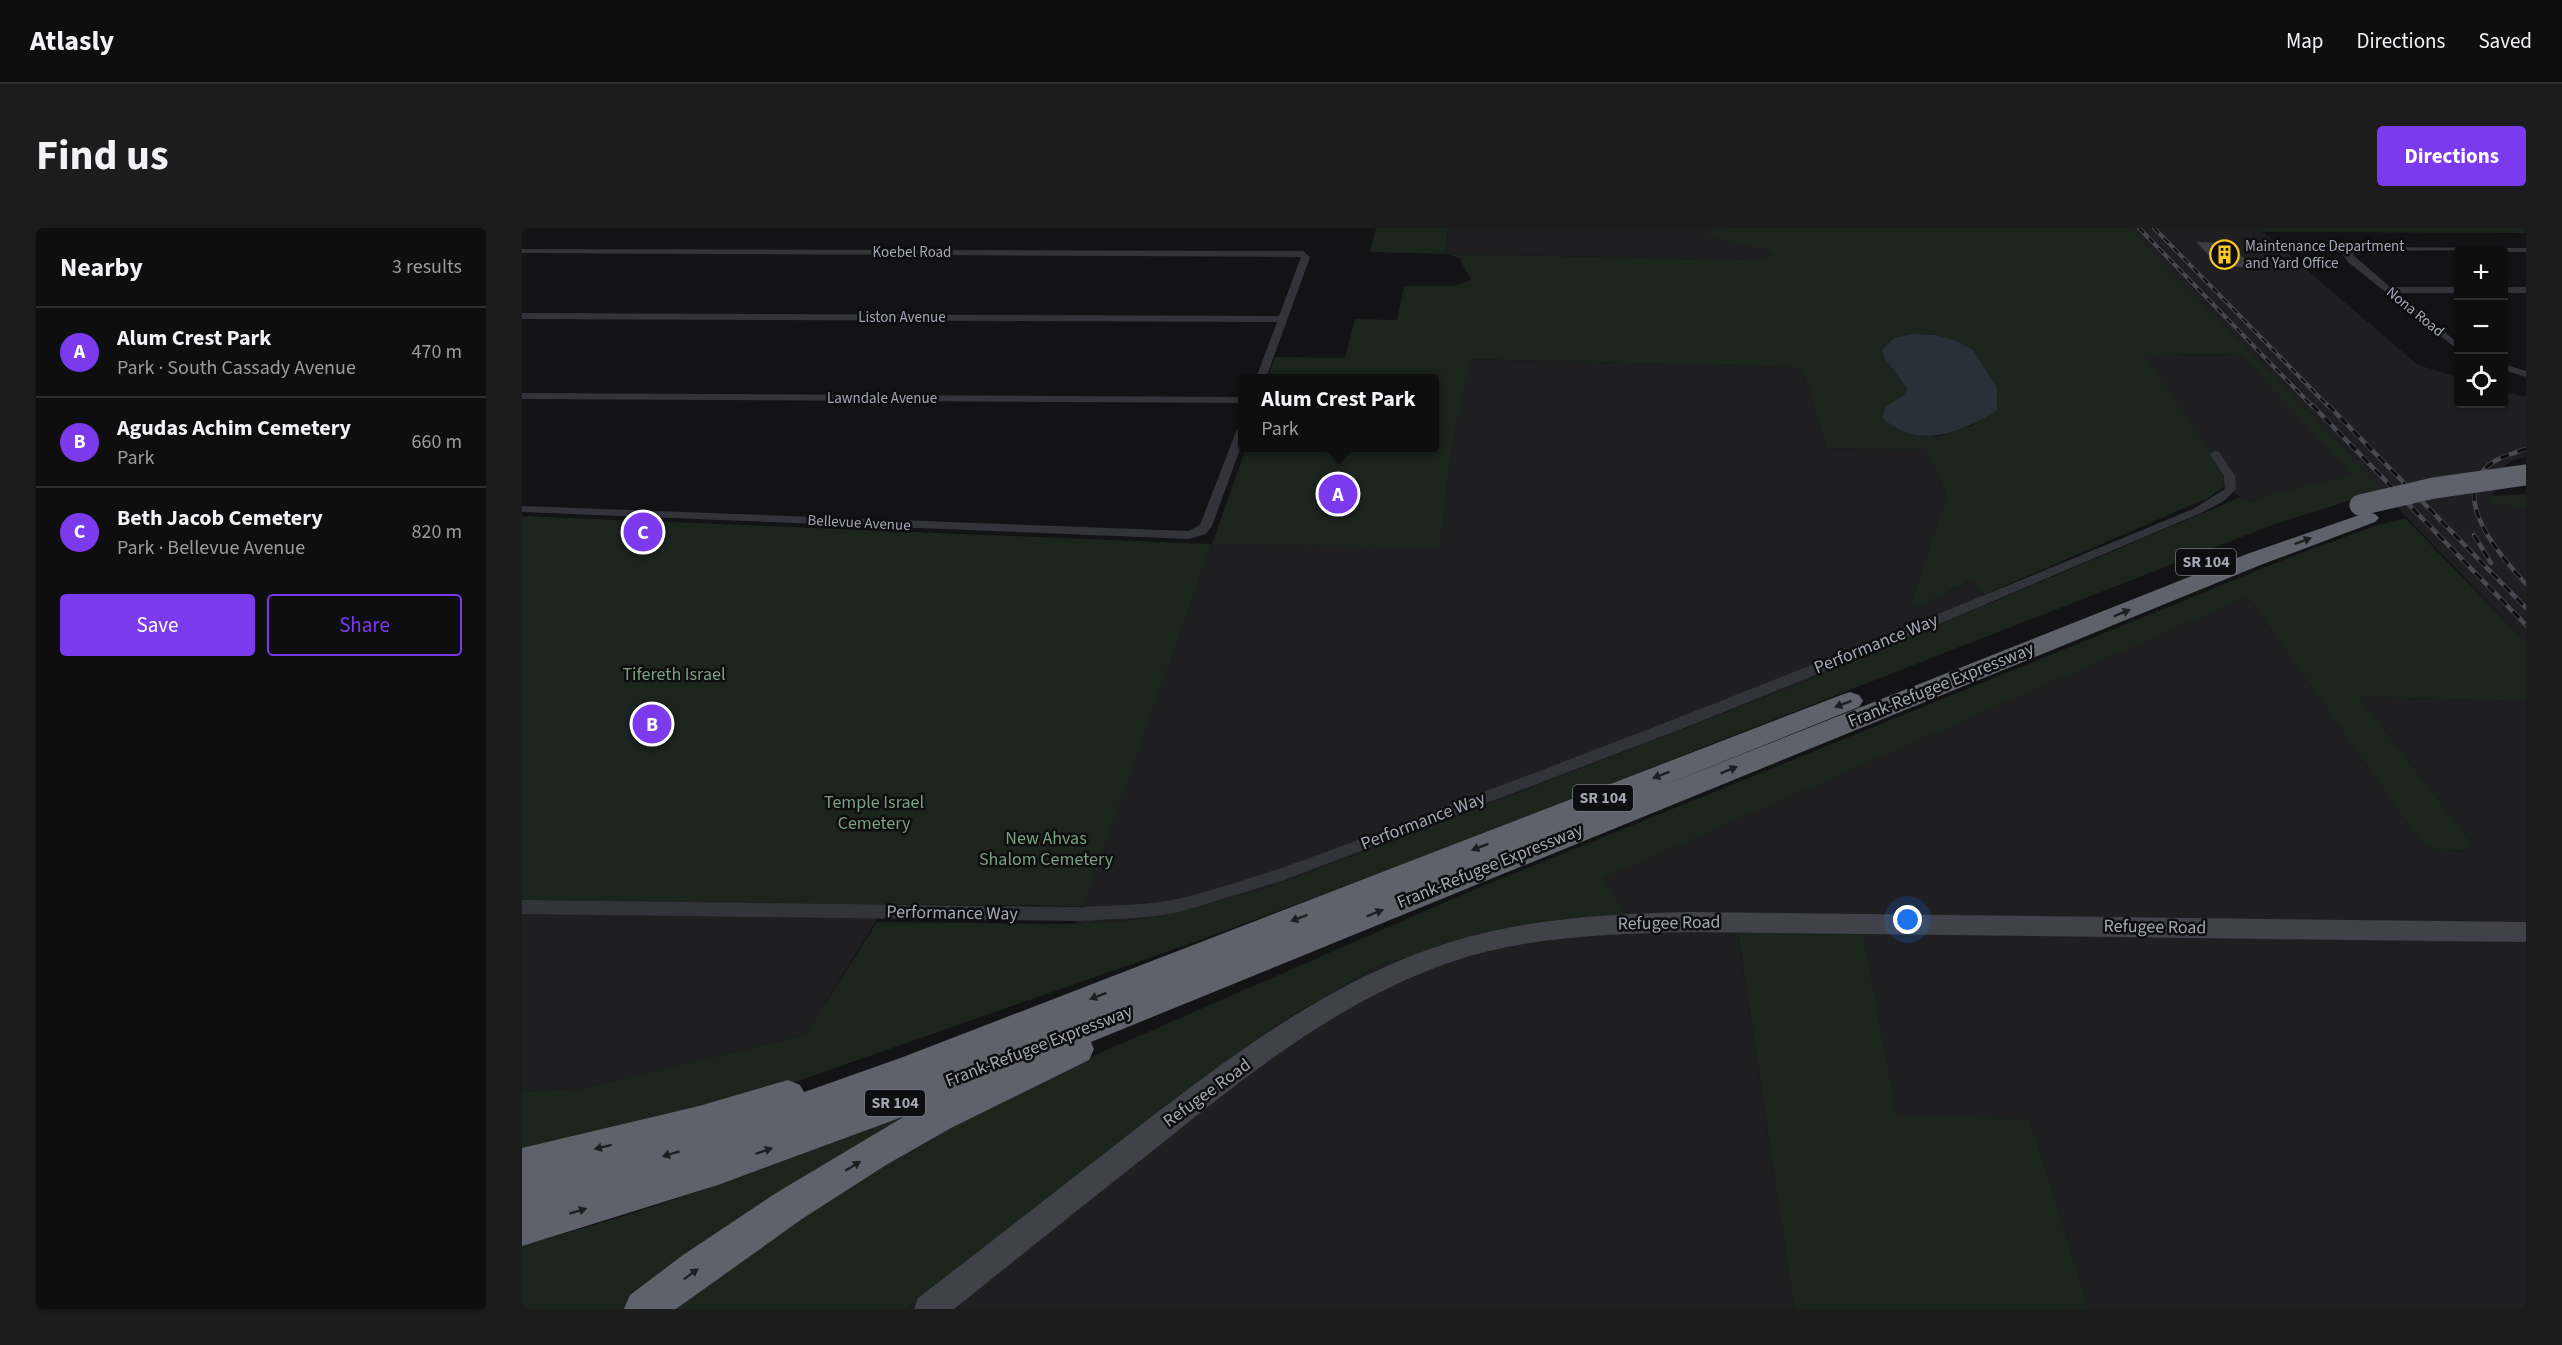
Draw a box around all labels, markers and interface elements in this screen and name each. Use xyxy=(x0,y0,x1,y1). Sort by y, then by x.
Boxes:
text: Atlasly xyxy=(30,21,114,61)
text: Map xyxy=(2286,26,2324,56)
text: Directions xyxy=(2357,26,2445,56)
text: Saved xyxy=(2478,26,2532,56)
text: Find us xyxy=(36,126,169,186)
button: Directions xyxy=(2377,126,2526,186)
place label: Maintenance Department and Yard Office xyxy=(2245,236,2404,274)
building icon: Maintenance Department and Yard Office xyxy=(2208,239,2240,271)
street label: Koebel Road xyxy=(873,242,951,263)
map controls xyxy=(2454,246,2508,408)
button: + xyxy=(2454,246,2508,300)
text: Nearby xyxy=(60,249,143,286)
text: 3 results xyxy=(392,253,462,281)
street label: Nona Road xyxy=(2382,282,2448,342)
button: − xyxy=(2454,300,2508,354)
street label: Liston Avenue xyxy=(858,307,946,328)
text: Alum Crest Park xyxy=(117,322,271,354)
text: A xyxy=(74,338,85,366)
text: 470 m xyxy=(412,338,462,366)
text: Park · South Cassady Avenue xyxy=(117,354,356,382)
button: locate xyxy=(2454,354,2508,408)
popup xyxy=(1238,374,1439,452)
text: Alum Crest Park xyxy=(1261,383,1416,415)
street label: Lawndale Avenue xyxy=(827,388,937,409)
text: Agudas Achim Cemetery xyxy=(117,412,351,444)
text: Park xyxy=(1261,415,1299,443)
text: B xyxy=(73,428,86,456)
text: 660 m xyxy=(412,428,462,456)
text: Park xyxy=(117,444,154,472)
pin: A xyxy=(1318,472,1358,516)
text: Beth Jacob Cemetery xyxy=(117,502,323,534)
pin: C xyxy=(624,510,662,554)
street label: Bellevue Avenue xyxy=(807,510,911,536)
text: C xyxy=(74,518,85,546)
text: 820 m xyxy=(412,518,462,546)
text: Park · Bellevue Avenue xyxy=(117,534,305,562)
one-way arrow xyxy=(2295,536,2313,546)
road number: SR 104 xyxy=(2176,549,2236,575)
button: Save xyxy=(60,594,255,656)
button: Share xyxy=(267,594,462,656)
street label: Performance Way xyxy=(1810,608,1942,680)
one-way arrow xyxy=(2113,608,2131,617)
street label: Frank-Refugee Expressway xyxy=(1844,636,2038,734)
park label: Tifereth Israel xyxy=(622,662,726,687)
one-way arrow xyxy=(1834,700,1852,709)
pin: B xyxy=(632,702,672,746)
one-way arrow xyxy=(1721,765,1739,775)
one-way arrow xyxy=(1652,771,1670,781)
road number: SR 104 xyxy=(1573,785,1633,811)
street label: Performance Way xyxy=(1357,786,1489,856)
park label: Temple Israel Cemetery xyxy=(824,790,924,836)
street label: Frank-Refugee Expressway xyxy=(1393,817,1587,915)
park label: New Ahvas Shalom Cemetery xyxy=(979,826,1114,872)
one-way arrow xyxy=(1471,843,1489,852)
street label: Performance Way xyxy=(886,899,1019,927)
your location xyxy=(1893,905,1922,934)
one-way arrow xyxy=(1366,908,1384,918)
street label: Refugee Road xyxy=(1617,910,1721,936)
one-way arrow xyxy=(1289,913,1307,923)
street label: Refugee Road xyxy=(2103,914,2207,940)
one-way arrow xyxy=(1089,992,1107,1002)
street label: Frank-Refugee Expressway xyxy=(942,999,1137,1093)
street label: Refugee Road xyxy=(1158,1053,1256,1133)
road number: SR 104 xyxy=(865,1090,925,1116)
one-way arrow xyxy=(594,1143,612,1153)
one-way arrow xyxy=(755,1146,773,1156)
one-way arrow xyxy=(662,1150,680,1159)
one-way arrow xyxy=(845,1160,861,1171)
one-way arrow xyxy=(569,1206,587,1216)
one-way arrow xyxy=(683,1268,698,1280)

